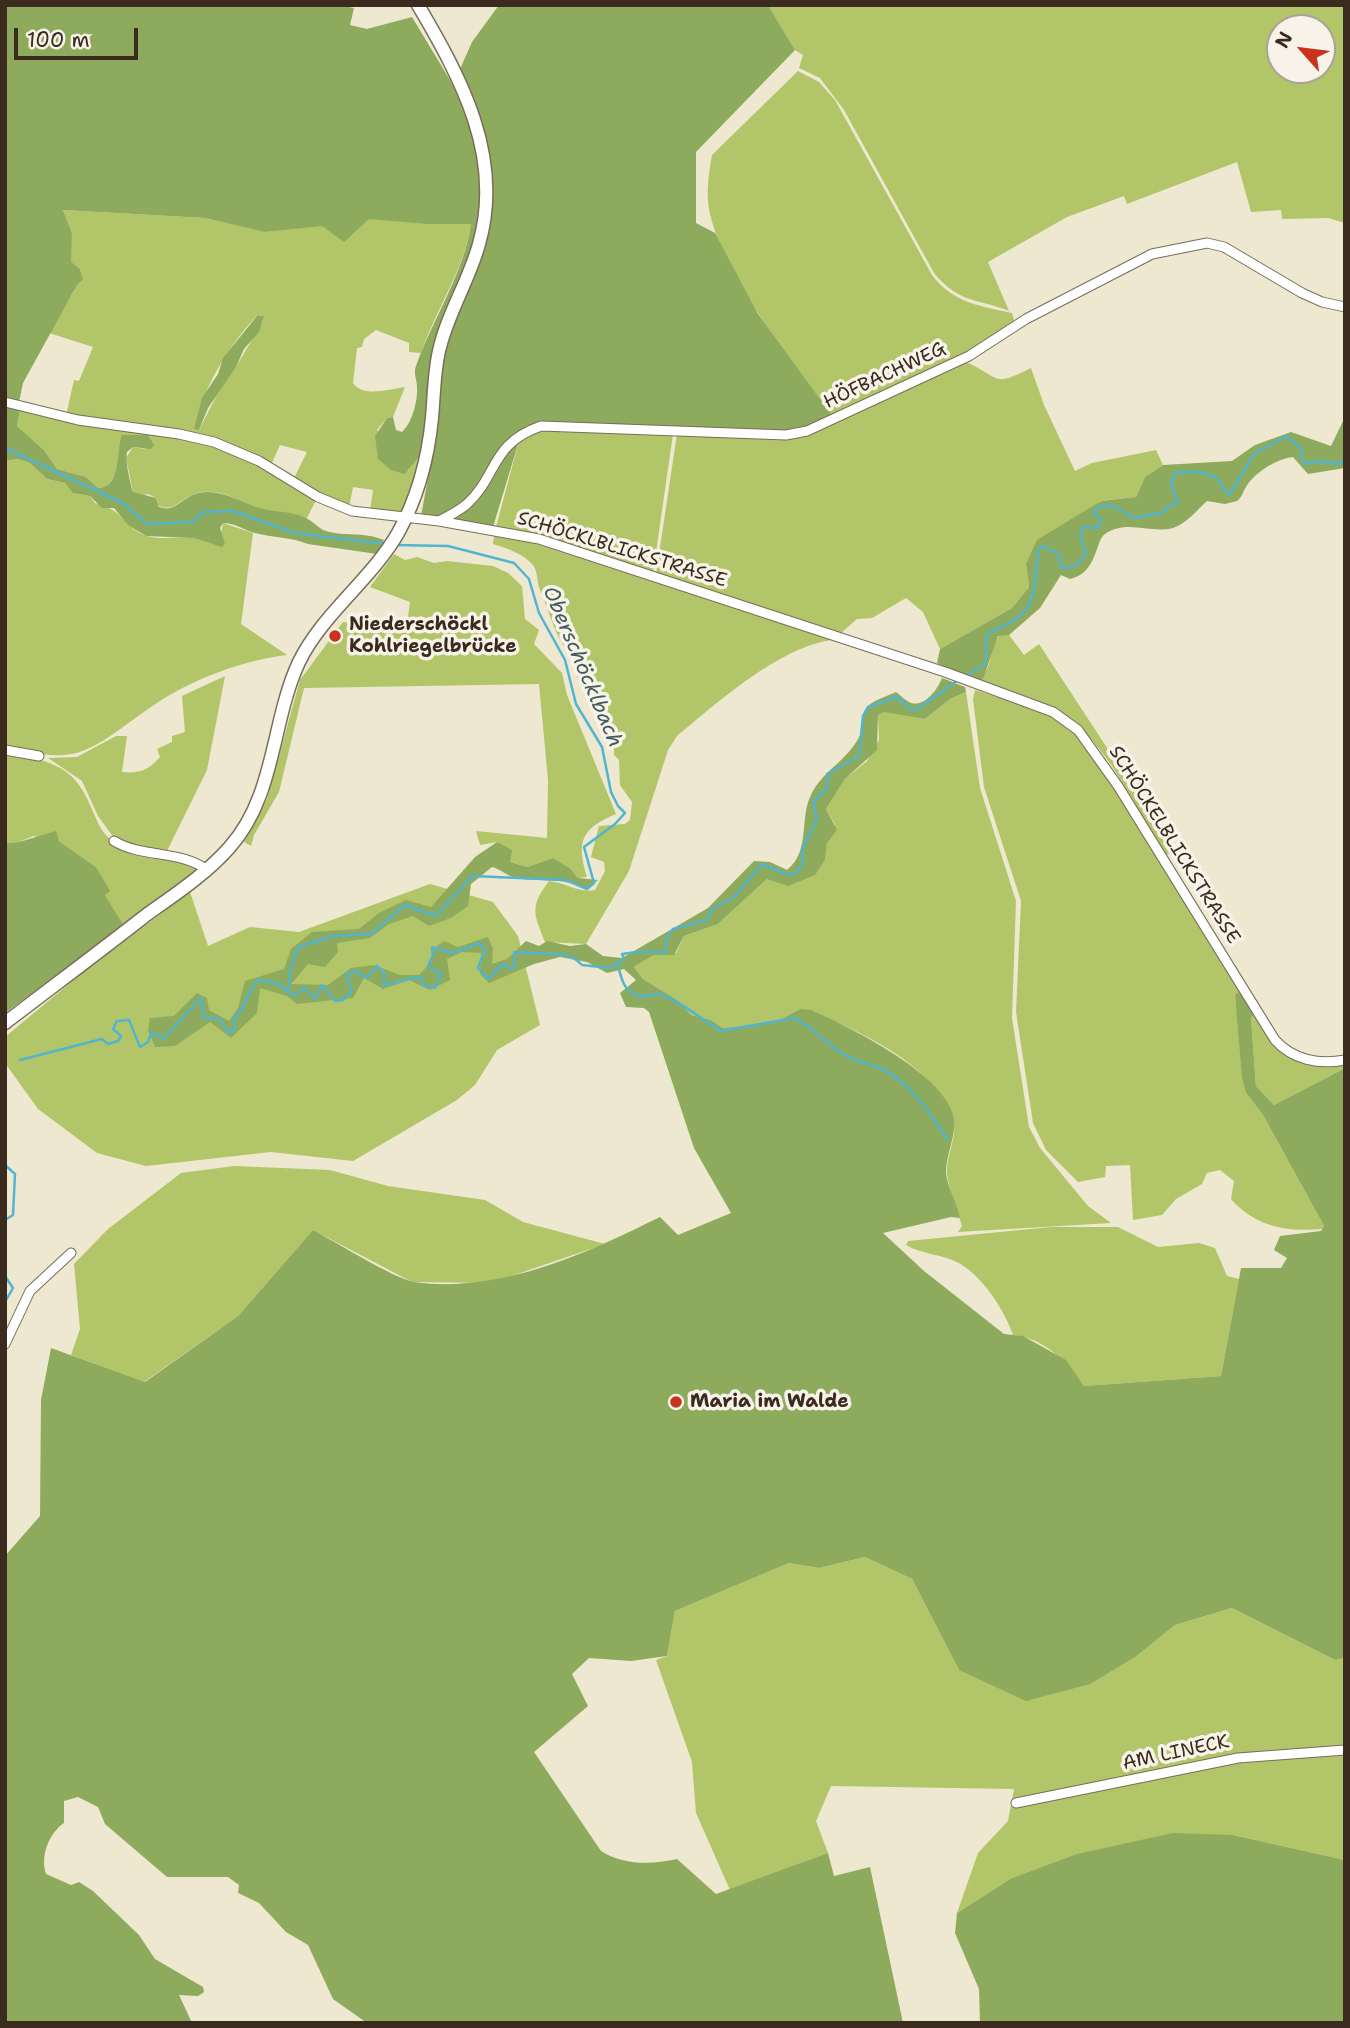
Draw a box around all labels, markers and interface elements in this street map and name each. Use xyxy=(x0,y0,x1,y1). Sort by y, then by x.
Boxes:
scale bar xyxy=(18,14,142,58)
north arrow xyxy=(1266,14,1336,84)
text: 100 m xyxy=(27,26,90,54)
text: N xyxy=(1269,27,1298,52)
street label: HÖFBACHWEG xyxy=(820,338,950,414)
street label: SCHÖCKLBLICKSTRASSE xyxy=(514,507,730,593)
water label: Oberschöcklbach xyxy=(537,583,627,751)
place label: Niederschöckl Kohlriegelbrücke xyxy=(349,614,517,658)
marker: Niederschöckl Kohlriegelbrücke xyxy=(327,628,343,644)
street label: SCHÖCKELBLICKSTRASSE xyxy=(1104,742,1244,948)
place label: Maria im Walde xyxy=(690,1391,849,1413)
marker: Maria im Walde xyxy=(668,1394,684,1410)
street label: AM LINECK xyxy=(1121,1731,1231,1775)

